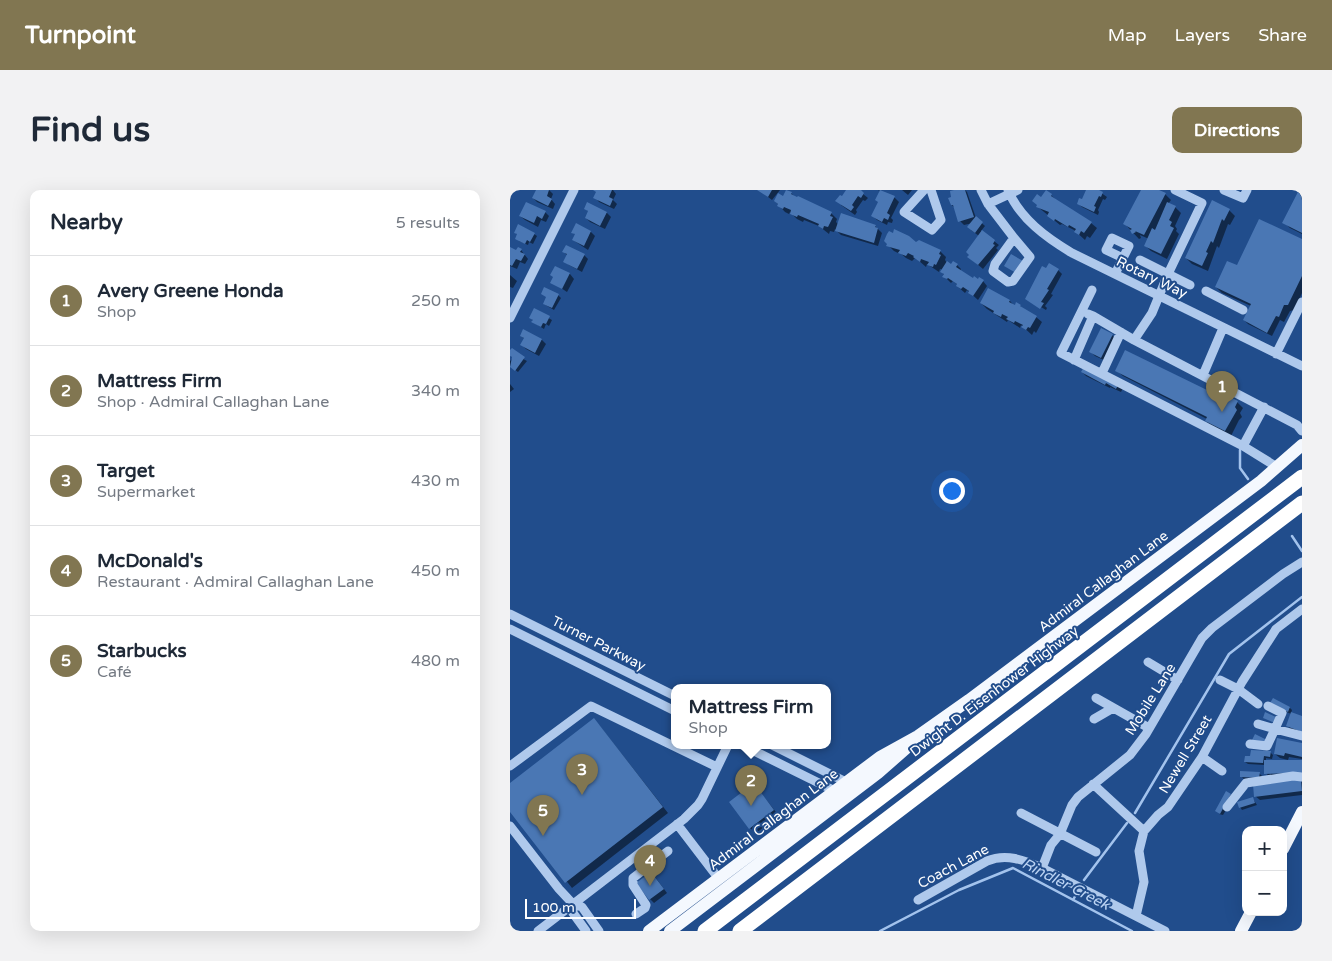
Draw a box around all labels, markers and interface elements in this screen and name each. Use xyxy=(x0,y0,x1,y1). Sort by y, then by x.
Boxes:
text: Turnpoint xyxy=(25,21,136,50)
text: Map xyxy=(1108,24,1147,46)
text: Layers xyxy=(1175,24,1230,46)
text: Share xyxy=(1258,24,1307,46)
button: Directions xyxy=(1172,107,1302,153)
text: Find us xyxy=(30,109,150,151)
text: Nearby xyxy=(50,210,123,235)
text: 5 results xyxy=(396,213,460,233)
street label: Rotary Way xyxy=(1113,253,1191,302)
text: Avery Greene Honda xyxy=(97,280,284,302)
text: 1 xyxy=(61,291,71,311)
text: 250 m xyxy=(411,291,460,311)
text: Shop xyxy=(97,302,136,322)
text: Mattress Firm xyxy=(97,370,222,392)
pin: 1 xyxy=(1206,371,1238,412)
text: 2 xyxy=(61,381,71,401)
text: 340 m xyxy=(411,381,460,401)
text: Shop · Admiral Callaghan Lane xyxy=(97,392,329,412)
text: Target xyxy=(97,460,155,482)
text: 3 xyxy=(61,471,71,491)
text: 430 m xyxy=(411,471,460,491)
your location xyxy=(939,478,965,504)
text: Supermarket xyxy=(97,482,195,502)
street label: Admiral Callaghan Lane xyxy=(1035,527,1172,636)
text: McDonald's xyxy=(97,550,203,572)
text: 4 xyxy=(61,561,71,581)
text: 450 m xyxy=(411,561,460,581)
text: Restaurant · Admiral Callaghan Lane xyxy=(97,572,374,592)
street label: Turner Parkway xyxy=(549,612,649,675)
street label: Dwight D. Eisenhower Highway xyxy=(907,622,1082,760)
text: Starbucks xyxy=(97,640,187,662)
text: 5 xyxy=(61,651,71,671)
text: 480 m xyxy=(411,651,460,671)
street label: Mobile Lane xyxy=(1122,660,1179,738)
text: Café xyxy=(97,662,132,682)
popup xyxy=(671,684,831,749)
text: Mattress Firm xyxy=(688,696,814,718)
street label: Newell Street xyxy=(1155,711,1216,797)
text: Shop xyxy=(688,718,728,738)
pin: 3 xyxy=(566,754,598,795)
street label: Admiral Callaghan Lane xyxy=(705,765,842,874)
pin: 2 xyxy=(735,765,767,806)
pin: 5 xyxy=(527,795,559,836)
map controls xyxy=(1242,826,1287,916)
button: + xyxy=(1242,826,1287,871)
street label: Coach Lane xyxy=(915,841,992,892)
pin: 4 xyxy=(634,845,666,886)
water label: Rindler Creek xyxy=(1019,854,1114,915)
button: − xyxy=(1242,871,1287,916)
scale bar xyxy=(525,896,636,919)
text: 100 m xyxy=(532,899,575,916)

